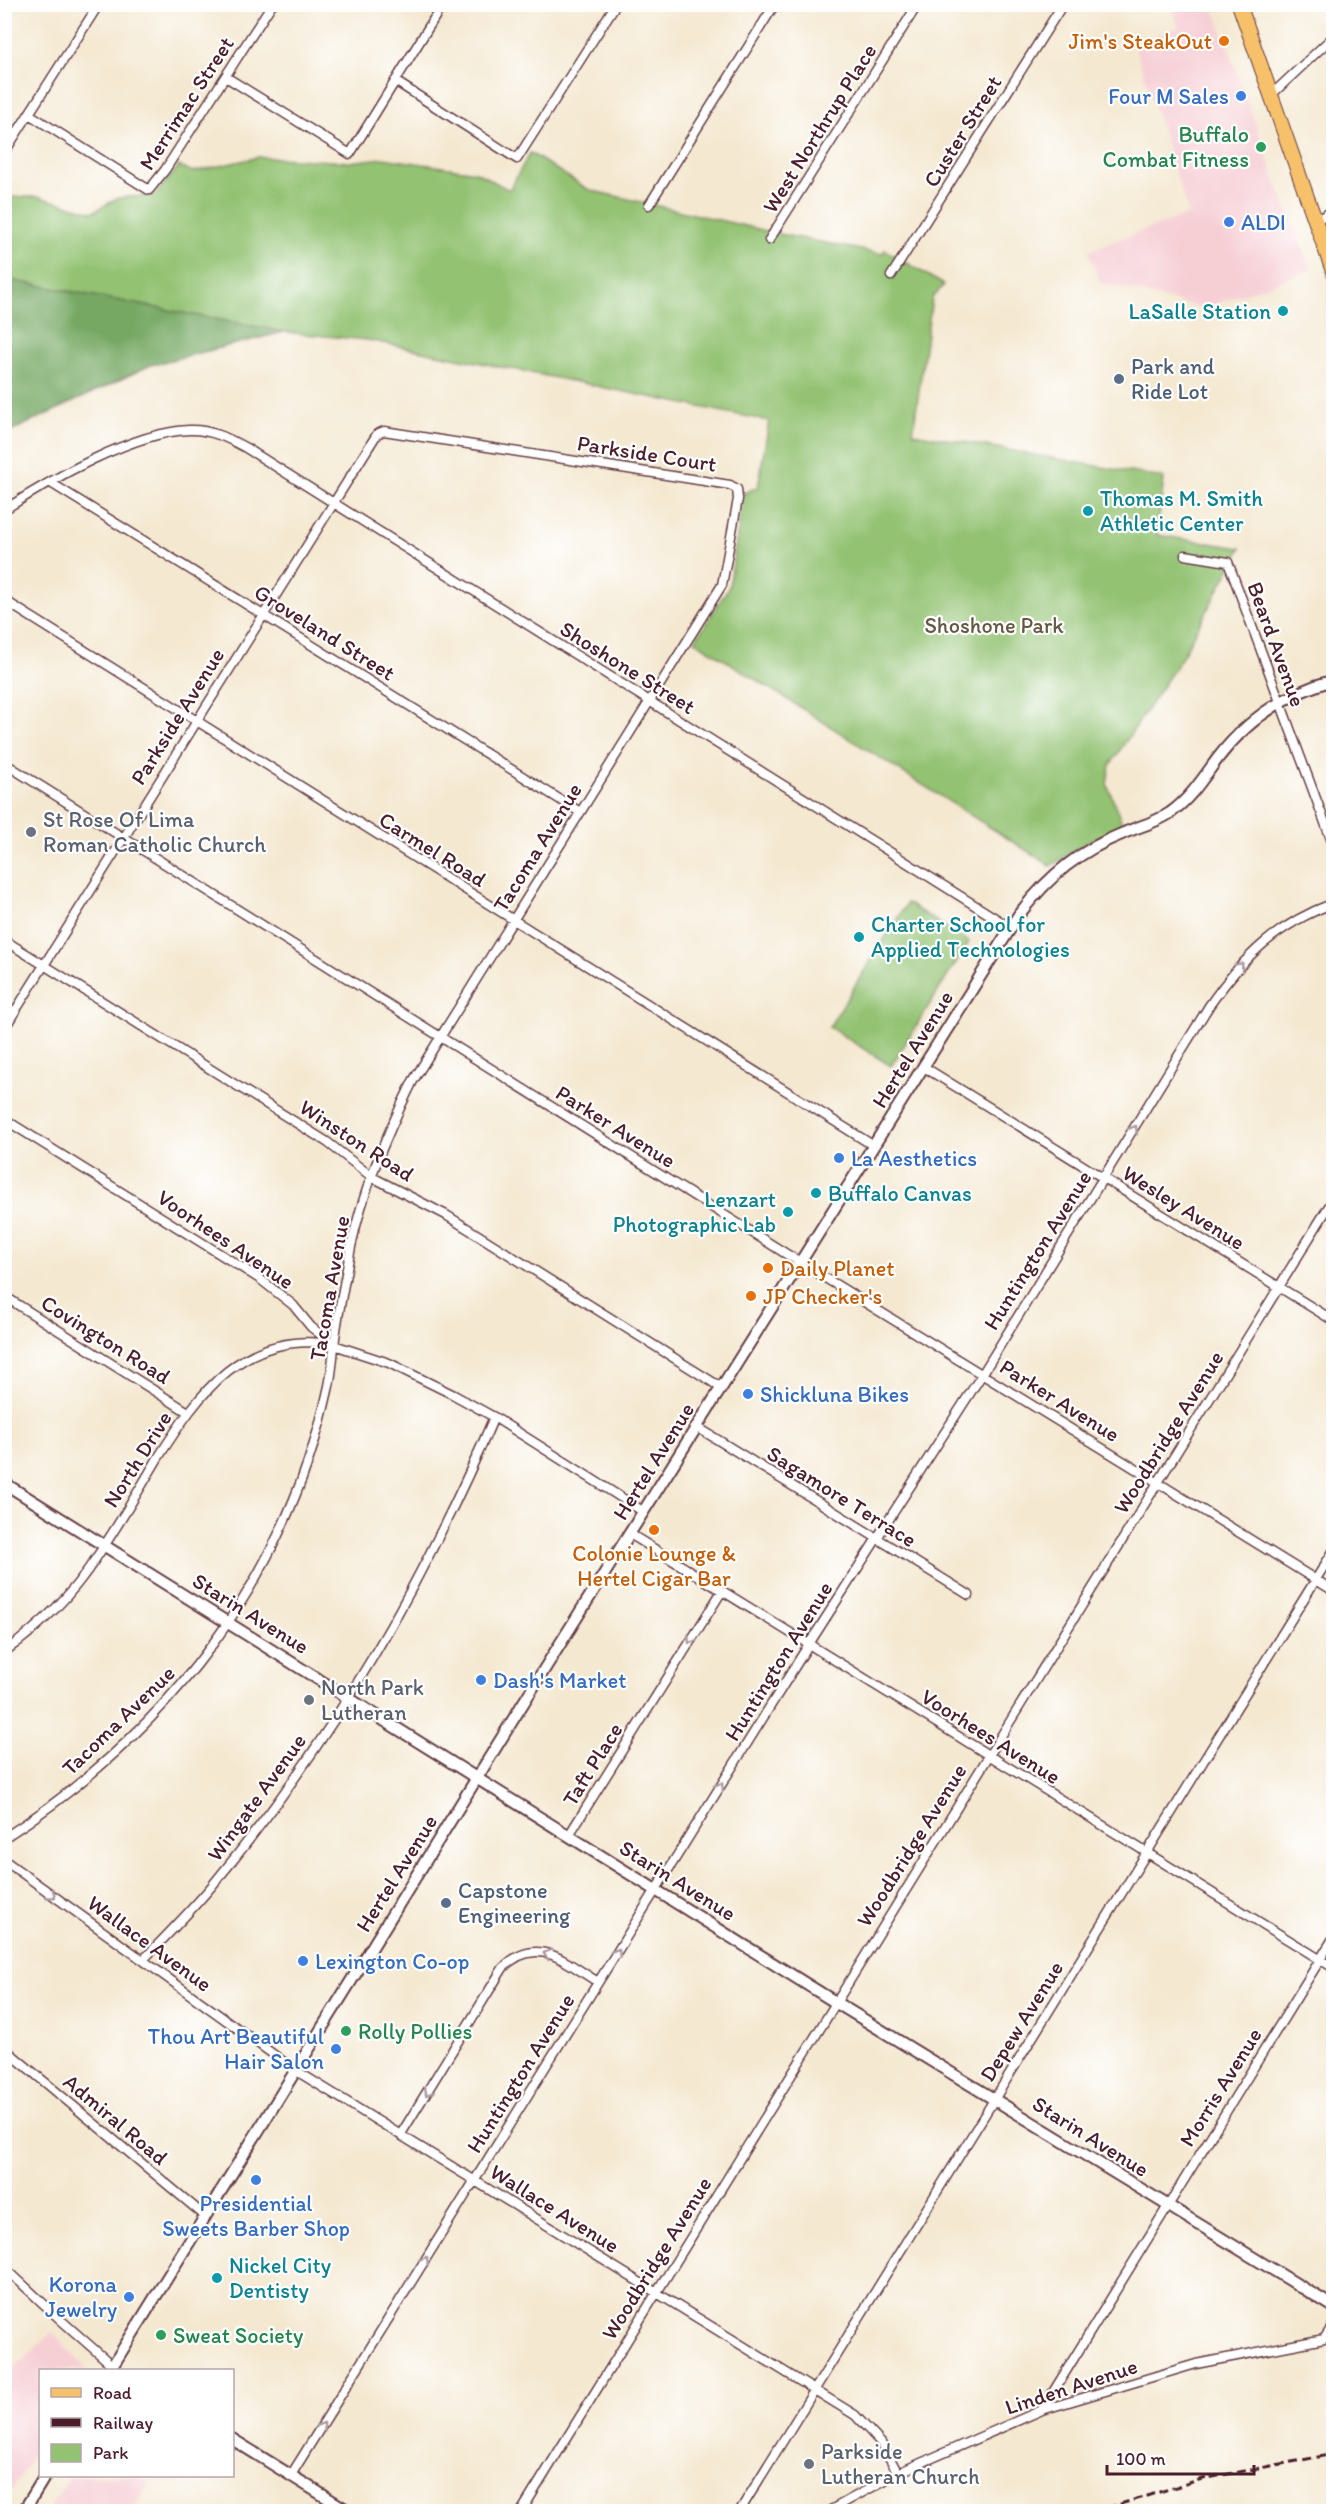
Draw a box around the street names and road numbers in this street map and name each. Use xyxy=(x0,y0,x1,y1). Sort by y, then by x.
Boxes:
street label: Merrimac Street xyxy=(133,31,240,175)
street label: West Northrup Place xyxy=(756,39,882,218)
street label: Custer Street xyxy=(917,70,1007,192)
street label: Parkside Court xyxy=(575,429,718,478)
street label: Groveland Street xyxy=(249,578,400,687)
street label: Beard Avenue xyxy=(1241,578,1312,710)
street label: Shoshone Street xyxy=(555,615,700,720)
street label: Parkside Avenue xyxy=(125,643,230,790)
street label: Tacoma Avenue xyxy=(487,778,588,917)
street label: Carmel Road xyxy=(374,806,492,893)
street label: Hertel Avenue xyxy=(866,986,959,1113)
street label: Parker Avenue xyxy=(551,1079,681,1174)
street label: Winston Road xyxy=(294,1093,419,1188)
street label: Wesley Avenue xyxy=(1118,1159,1250,1256)
street label: Huntington Avenue xyxy=(977,1165,1097,1335)
street label: Voorhees Avenue xyxy=(152,1184,299,1295)
street label: Tacoma Avenue xyxy=(303,1213,356,1363)
street label: Covington Road xyxy=(36,1289,175,1390)
street label: Woodbridge Avenue xyxy=(1107,1346,1229,1519)
street label: Parker Avenue xyxy=(995,1353,1125,1448)
street label: Hertel Avenue xyxy=(607,1398,700,1525)
street label: North Drive xyxy=(97,1406,178,1512)
street label: Sagamore Terrace xyxy=(762,1440,921,1553)
street label: Starin Avenue xyxy=(187,1567,314,1660)
street label: Huntington Avenue xyxy=(718,1576,838,1746)
street label: Tacoma Avenue xyxy=(56,1660,181,1781)
street label: Voorhees Avenue xyxy=(916,1683,1065,1790)
street label: Taft Place xyxy=(556,1718,629,1811)
street label: Wingate Avenue xyxy=(201,1728,312,1867)
street label: Woodbridge Avenue xyxy=(850,1759,972,1932)
street label: Hertel Avenue xyxy=(350,1810,443,1937)
street label: Starin Avenue xyxy=(614,1834,741,1927)
street label: Wallace Avenue xyxy=(82,1889,217,1998)
street label: Depew Avenue xyxy=(974,1956,1069,2087)
street label: Huntington Avenue xyxy=(460,1988,580,2158)
street label: Morris Avenue xyxy=(1173,2023,1268,2152)
street label: Admiral Road xyxy=(58,2068,174,2171)
street label: Starin Avenue xyxy=(1027,2090,1154,2183)
street label: Wallace Avenue xyxy=(485,2158,624,2259)
street label: Woodbridge Avenue xyxy=(595,2172,717,2345)
street label: Linden Avenue xyxy=(1001,2352,1141,2421)

